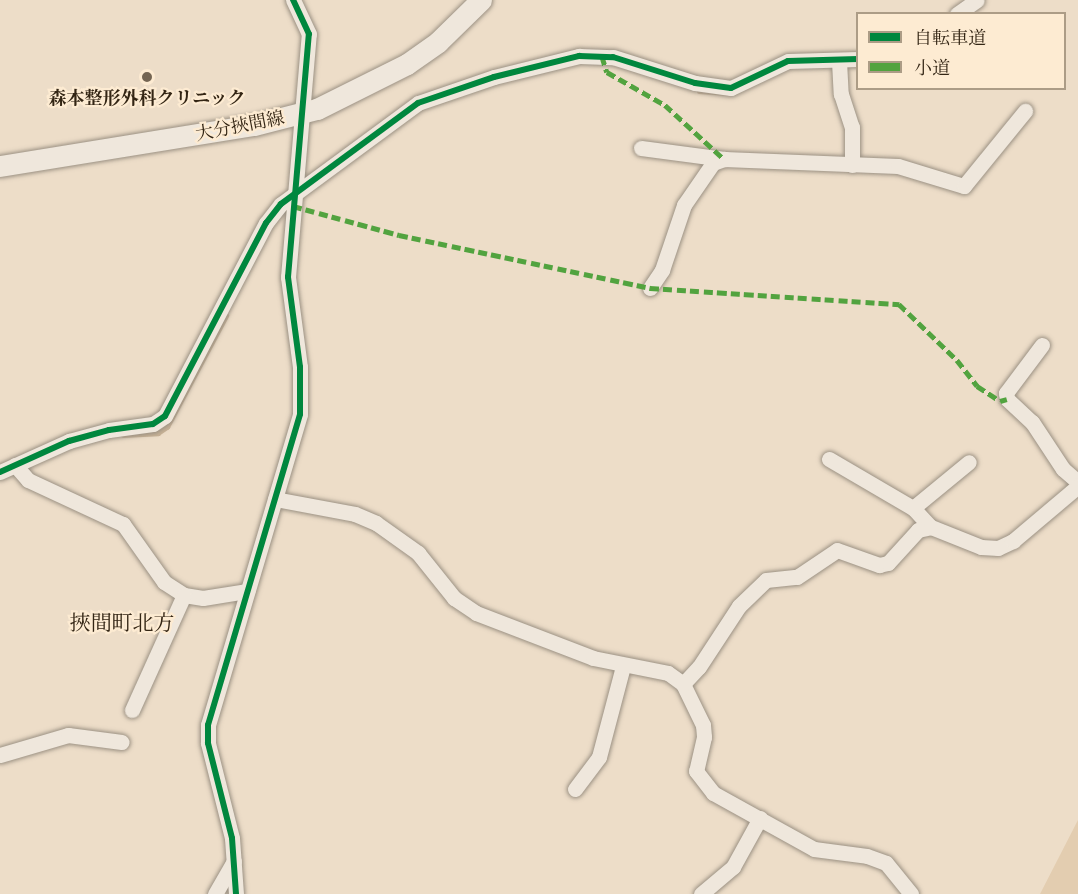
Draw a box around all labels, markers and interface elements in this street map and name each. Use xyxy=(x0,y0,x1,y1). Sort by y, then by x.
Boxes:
legend xyxy=(856,12,1066,90)
text: 自転車道 xyxy=(914,26,986,51)
text: 小道 xyxy=(914,56,950,81)
marker: 森本整形外科クリニック xyxy=(138,68,156,86)
place label: 森本整形外科クリニック xyxy=(48,88,246,110)
street label: 大分挾間線 xyxy=(194,108,286,146)
district label: 挾間町北方 xyxy=(70,611,174,637)

